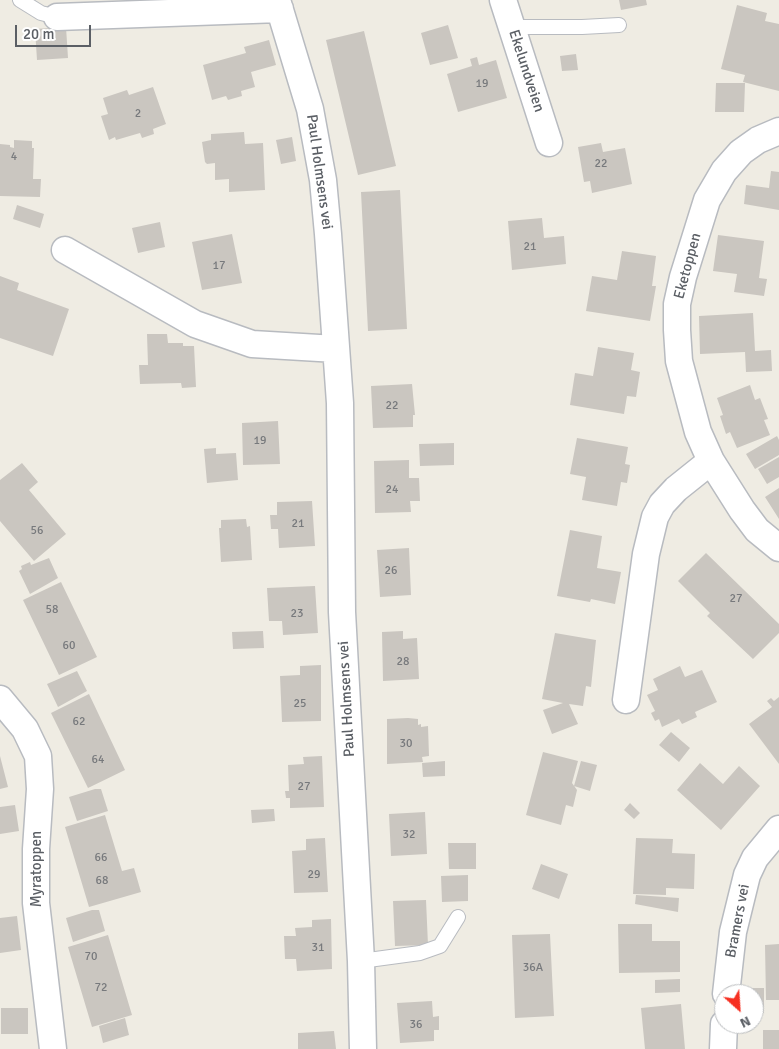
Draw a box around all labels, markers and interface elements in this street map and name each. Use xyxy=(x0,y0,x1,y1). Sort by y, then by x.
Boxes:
scale bar xyxy=(18,15,94,47)
text: 20 m xyxy=(23,25,54,43)
street label: Ekelundveien xyxy=(504,27,548,115)
house number: 19 xyxy=(476,77,488,91)
house number: 2 xyxy=(135,107,141,121)
street label: Paul Holmsens vei xyxy=(302,113,336,231)
house number: 4 xyxy=(11,150,17,164)
house number: 22 xyxy=(595,157,607,171)
street label: Eketoppen xyxy=(671,231,705,301)
house number: 21 xyxy=(524,240,536,254)
house number: 17 xyxy=(213,259,225,273)
house number: 22 xyxy=(386,399,398,413)
house number: 19 xyxy=(254,434,266,448)
house number: 24 xyxy=(386,483,398,497)
house number: 21 xyxy=(292,517,304,531)
house number: 56 xyxy=(31,524,43,538)
house number: 26 xyxy=(385,564,397,578)
house number: 27 xyxy=(730,592,742,606)
house number: 58 xyxy=(46,603,58,617)
house number: 23 xyxy=(291,607,303,621)
house number: 60 xyxy=(63,639,75,653)
street label: Paul Holmsens vei xyxy=(335,640,359,758)
house number: 28 xyxy=(397,655,409,669)
house number: 25 xyxy=(294,697,306,711)
house number: 62 xyxy=(73,715,85,729)
house number: 30 xyxy=(400,737,412,751)
house number: 64 xyxy=(92,753,104,767)
house number: 27 xyxy=(298,780,310,794)
house number: 32 xyxy=(403,828,415,842)
street label: Myratoppen xyxy=(28,831,46,907)
house number: 66 xyxy=(95,851,107,865)
house number: 29 xyxy=(308,868,320,882)
house number: 68 xyxy=(96,874,108,888)
street label: Bramers vei xyxy=(722,883,754,959)
house number: 31 xyxy=(312,941,324,955)
house number: 70 xyxy=(85,950,97,964)
house number: 36A xyxy=(523,961,543,975)
house number: 72 xyxy=(95,981,107,995)
north arrow xyxy=(714,984,764,1034)
text: N xyxy=(737,1012,753,1032)
house number: 36 xyxy=(410,1018,422,1032)

